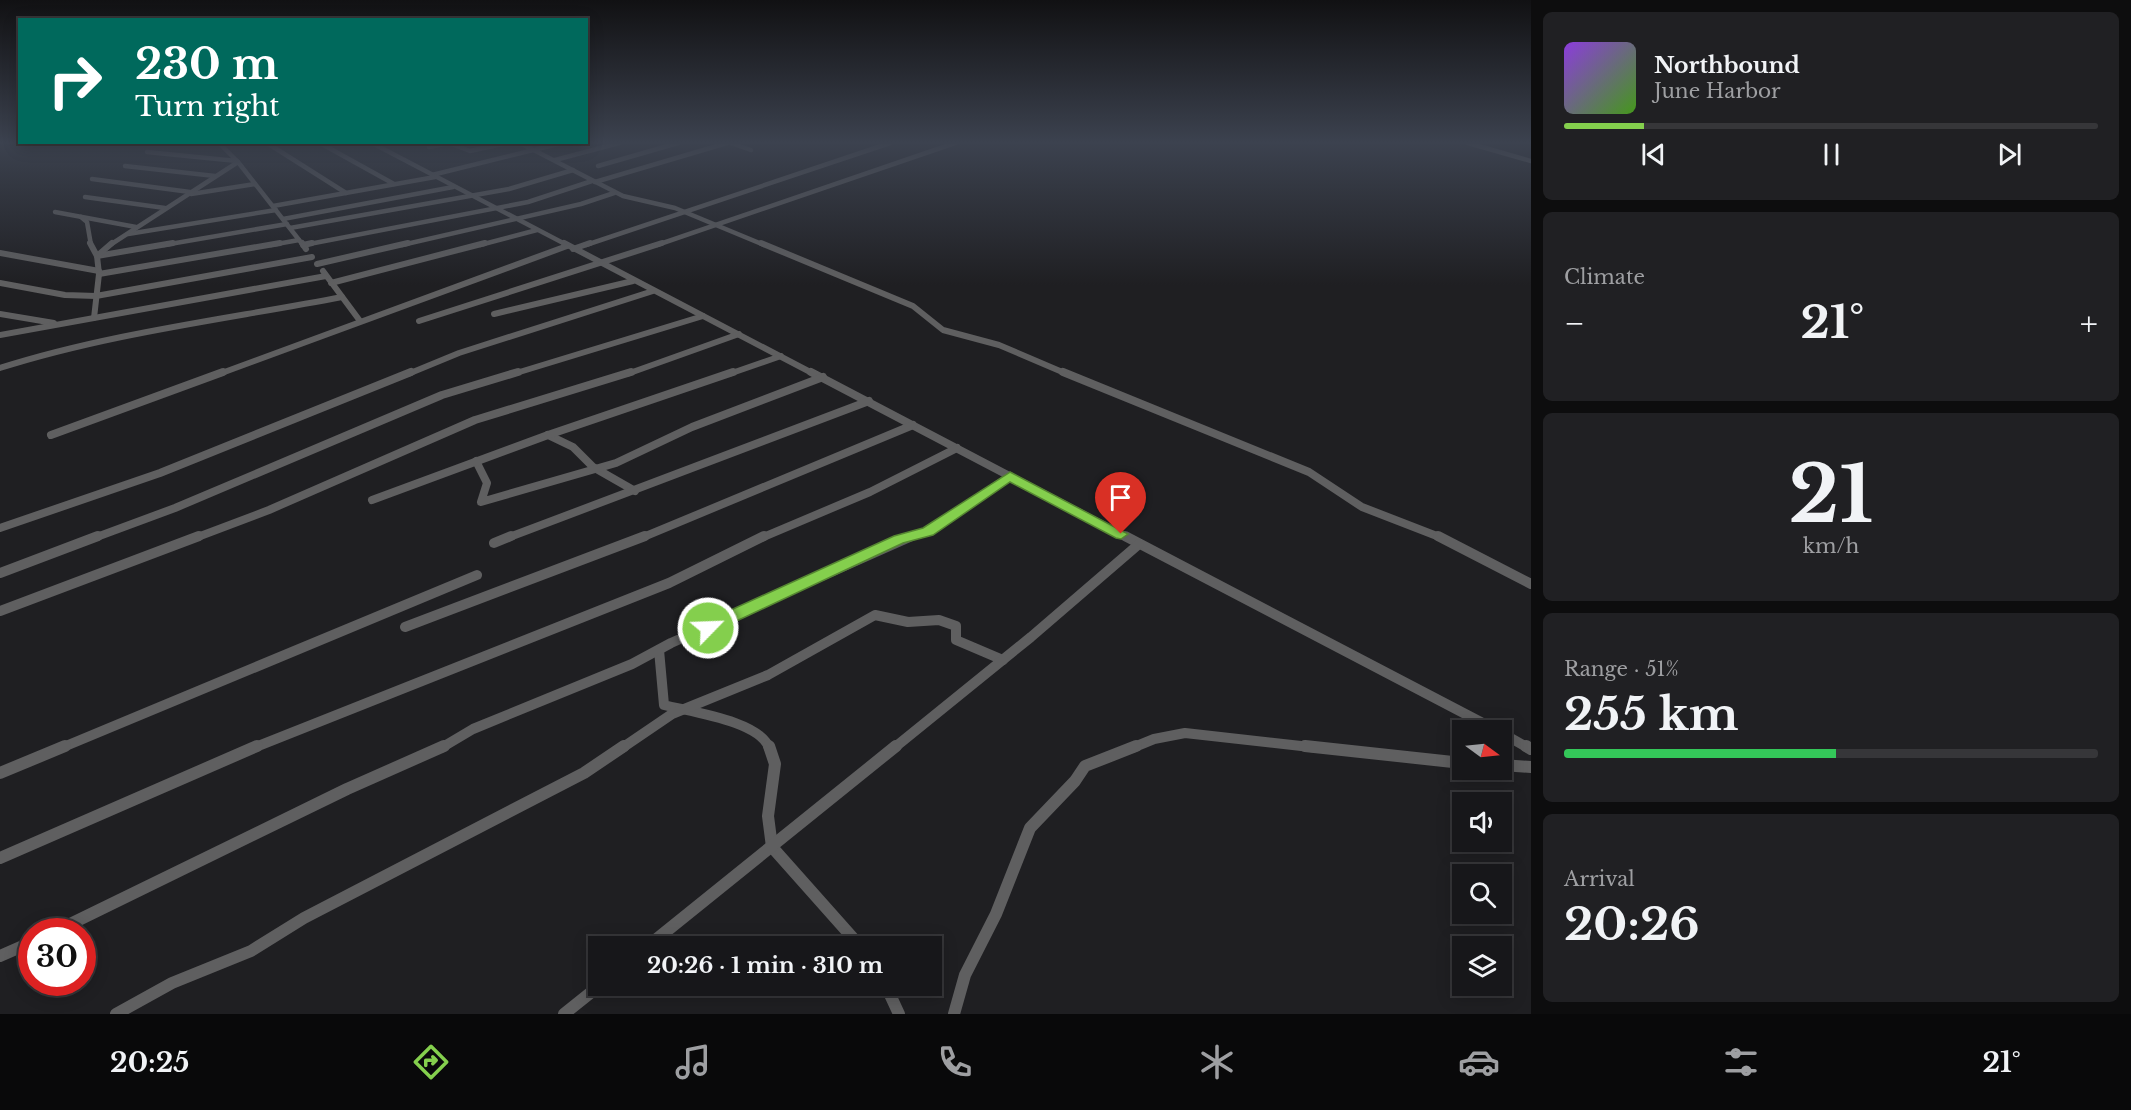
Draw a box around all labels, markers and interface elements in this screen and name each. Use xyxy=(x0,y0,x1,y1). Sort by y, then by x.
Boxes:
text: 230 m xyxy=(135,38,278,90)
icon: right xyxy=(36,42,114,120)
text: Northbound xyxy=(1654,52,1800,79)
text: June Harbor xyxy=(1654,79,1781,103)
text: Turn right xyxy=(135,90,279,123)
icon: previous xyxy=(1637,138,1670,171)
icon: pause xyxy=(1815,138,1848,171)
icon: next xyxy=(1993,138,2026,171)
text: Climate xyxy=(1564,265,1645,289)
text: 21° xyxy=(1800,294,1864,350)
text: − xyxy=(1564,303,1585,344)
text: + xyxy=(2080,303,2098,344)
text: 21 xyxy=(1789,446,1873,543)
pin xyxy=(1095,472,1146,534)
icon: arrive xyxy=(1104,481,1137,514)
text: km/h xyxy=(1803,534,1859,558)
position arrow xyxy=(676,596,740,660)
text: Range · 51% xyxy=(1564,657,1679,681)
text: 255 km xyxy=(1564,686,1738,742)
north arrow xyxy=(1452,720,1512,780)
map controls xyxy=(1452,720,1512,996)
button: sound xyxy=(1452,792,1512,852)
button: search xyxy=(1452,864,1512,924)
text: Arrival xyxy=(1564,867,1635,891)
text: 20:26 xyxy=(1564,896,1700,952)
speed limit sign: 30 xyxy=(18,918,96,996)
button: layers xyxy=(1452,936,1512,996)
text: 20:26 · 1 min · 310 m xyxy=(647,952,883,979)
icon: directions xyxy=(410,1041,452,1083)
icon: music xyxy=(672,1041,714,1083)
icon: phone xyxy=(934,1041,976,1083)
icon: climate xyxy=(1196,1041,1238,1083)
icon: car xyxy=(1458,1041,1500,1083)
icon: filters xyxy=(1720,1041,1762,1083)
text: 20:25 xyxy=(110,1046,189,1079)
text: 21° xyxy=(1982,1046,2021,1079)

